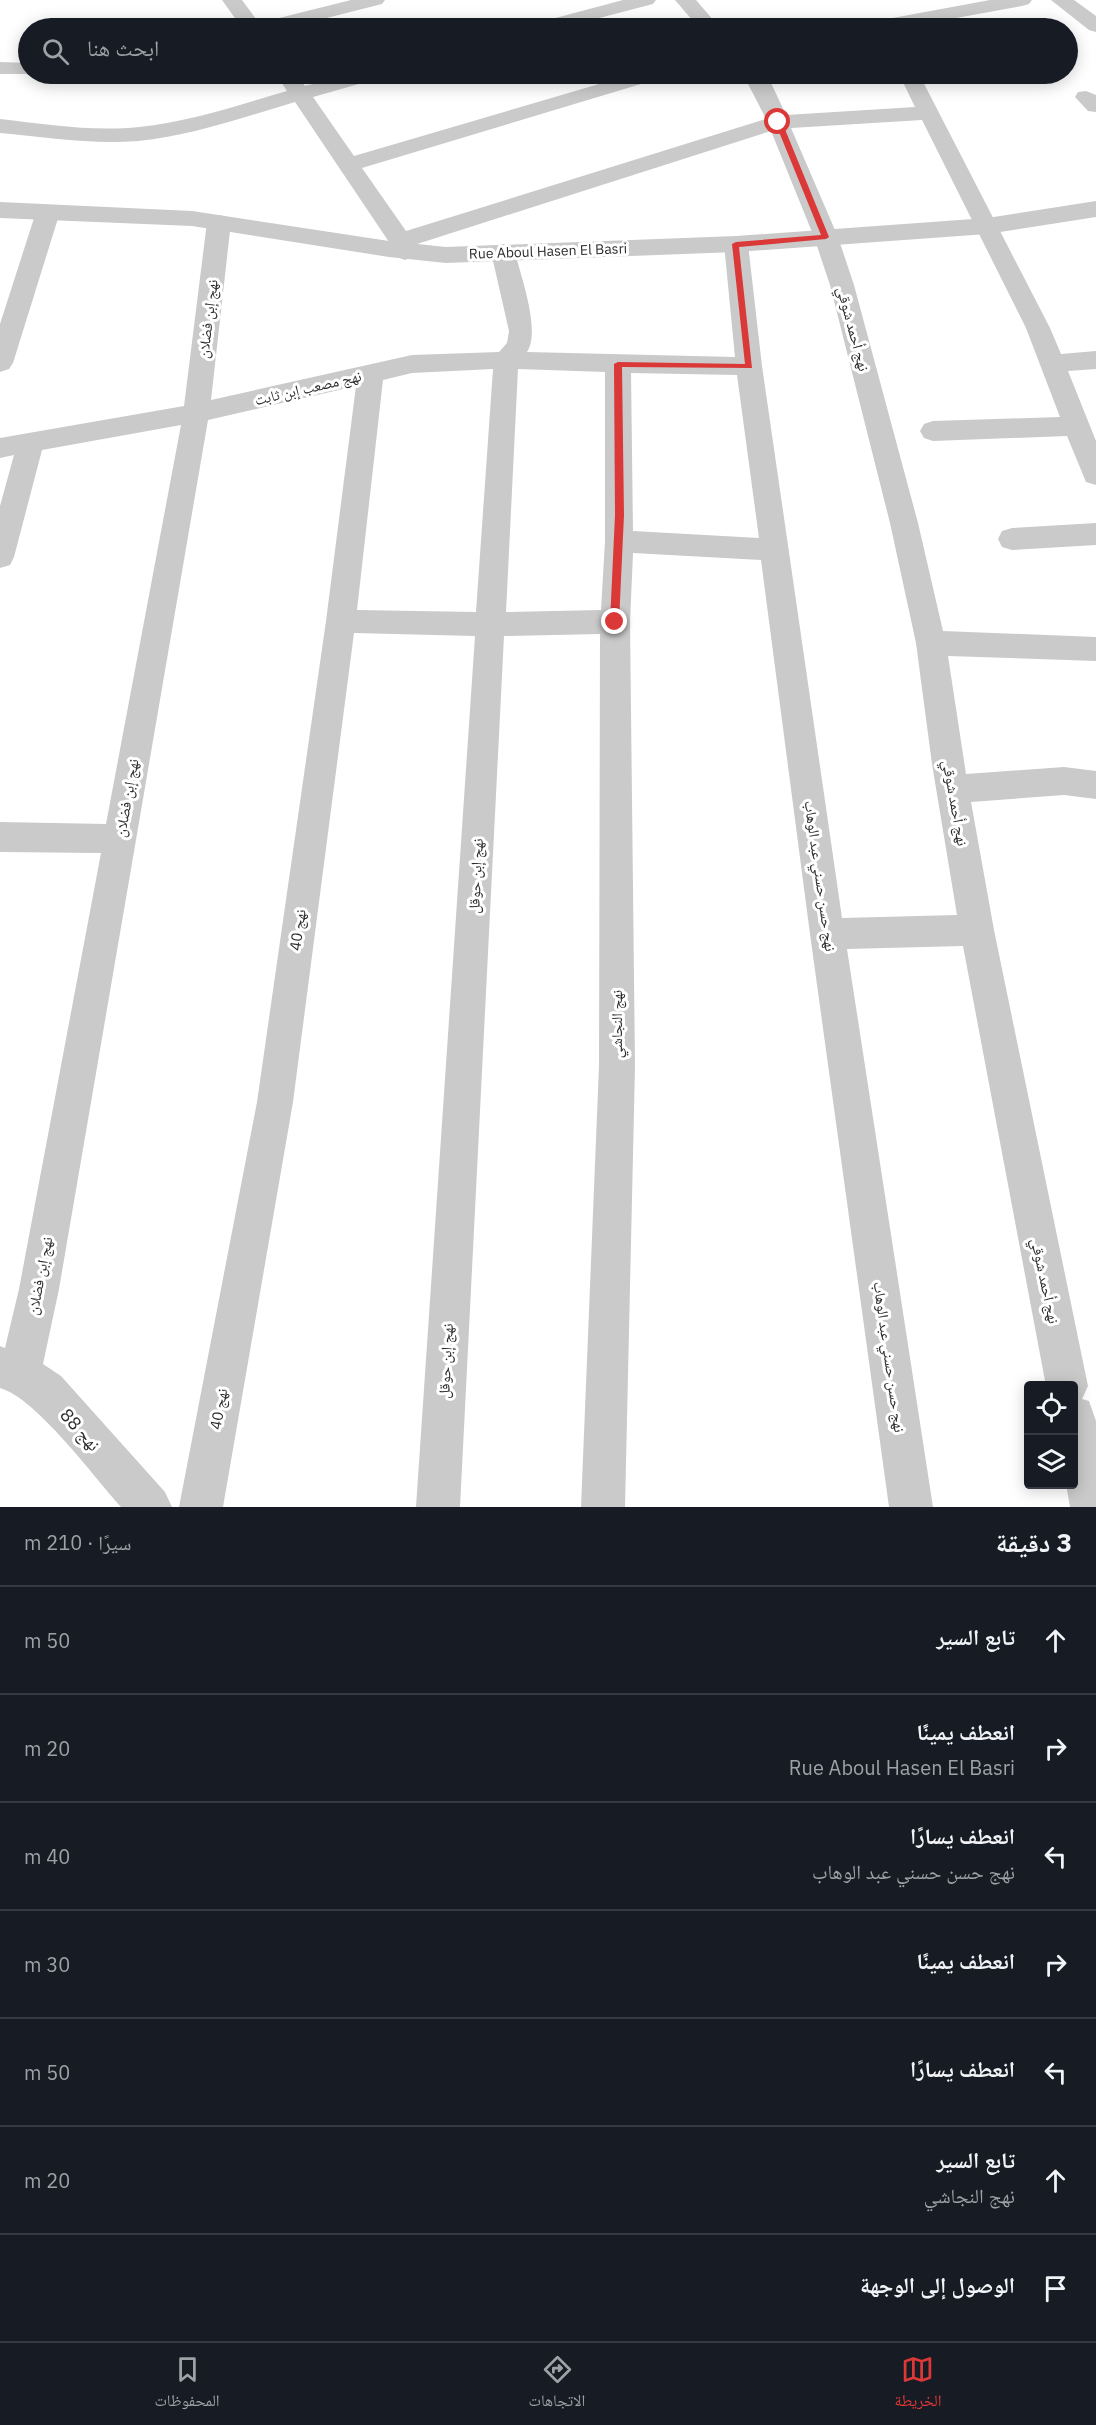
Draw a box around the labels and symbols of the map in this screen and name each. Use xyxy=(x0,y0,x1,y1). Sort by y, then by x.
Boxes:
route start xyxy=(764,108,790,134)
street label: Rue Aboul Hasen El Basri xyxy=(469,239,627,263)
street label: نهج إبن فضلان xyxy=(193,278,223,360)
street label: نهج أحمد شوقي xyxy=(830,284,874,374)
street label: نهج مصعب إبن ثابت xyxy=(253,366,363,410)
route end xyxy=(601,608,627,634)
street label: نهج إبن فضلان xyxy=(110,757,144,839)
street label: نهج أحمد شوقي xyxy=(936,759,972,848)
street label: نهج حسن حسني عبد الوهاب xyxy=(798,799,840,953)
street label: نهج إبن حوقل xyxy=(464,838,488,914)
street label: نهج 40 xyxy=(285,908,311,952)
street label: نهج النجاشي xyxy=(607,990,629,1058)
street label: نهج إبن فضلان xyxy=(23,1235,57,1317)
street label: نهج أحمد شوقي xyxy=(1024,1236,1064,1326)
street label: نهج حسن حسني عبد الوهاب xyxy=(867,1280,909,1434)
street label: نهج إبن حوقل xyxy=(434,1323,458,1399)
street label: نهج 40 xyxy=(206,1387,232,1431)
street label: نهج 88 xyxy=(54,1404,106,1457)

